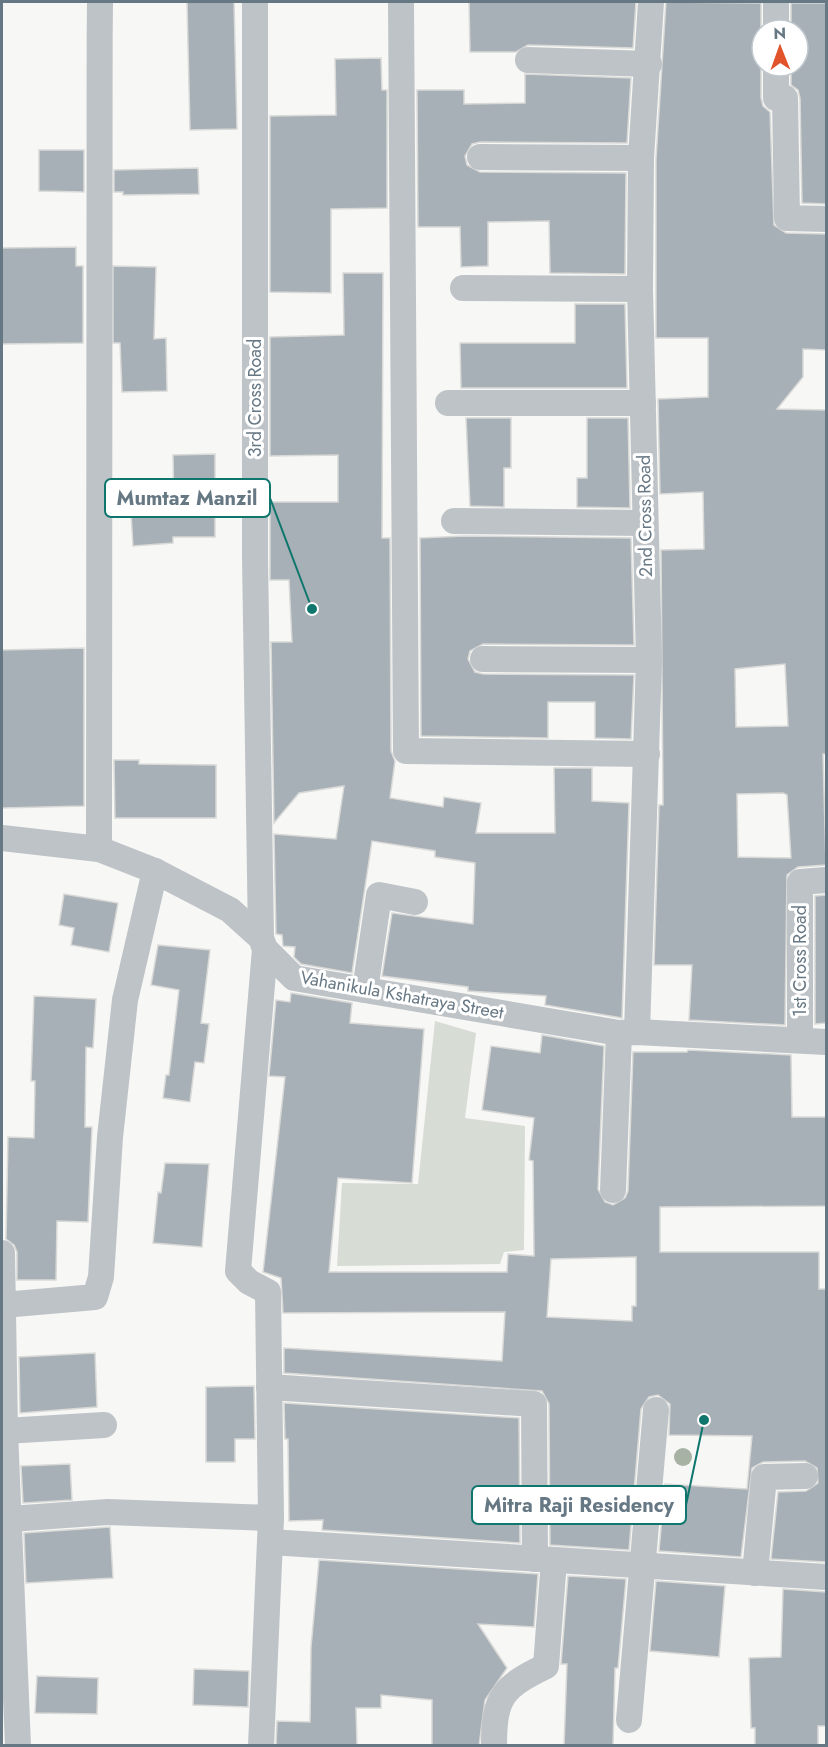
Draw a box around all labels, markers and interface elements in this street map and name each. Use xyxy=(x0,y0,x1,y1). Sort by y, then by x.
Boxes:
north arrow xyxy=(750,18,810,78)
text: N xyxy=(773,22,786,45)
street label: 3rd Cross Road xyxy=(242,339,268,457)
street label: 2nd Cross Road xyxy=(631,455,659,577)
callout: Mumtaz Manzil xyxy=(105,479,270,517)
text: Mumtaz Manzil xyxy=(117,484,257,513)
street label: 1st Cross Road xyxy=(787,905,813,1017)
street label: Vahanikula Kshatraya Street xyxy=(298,964,506,1026)
callout: Mitra Raji Residency xyxy=(472,1486,686,1524)
text: Mitra Raji Residency xyxy=(484,1491,675,1520)

